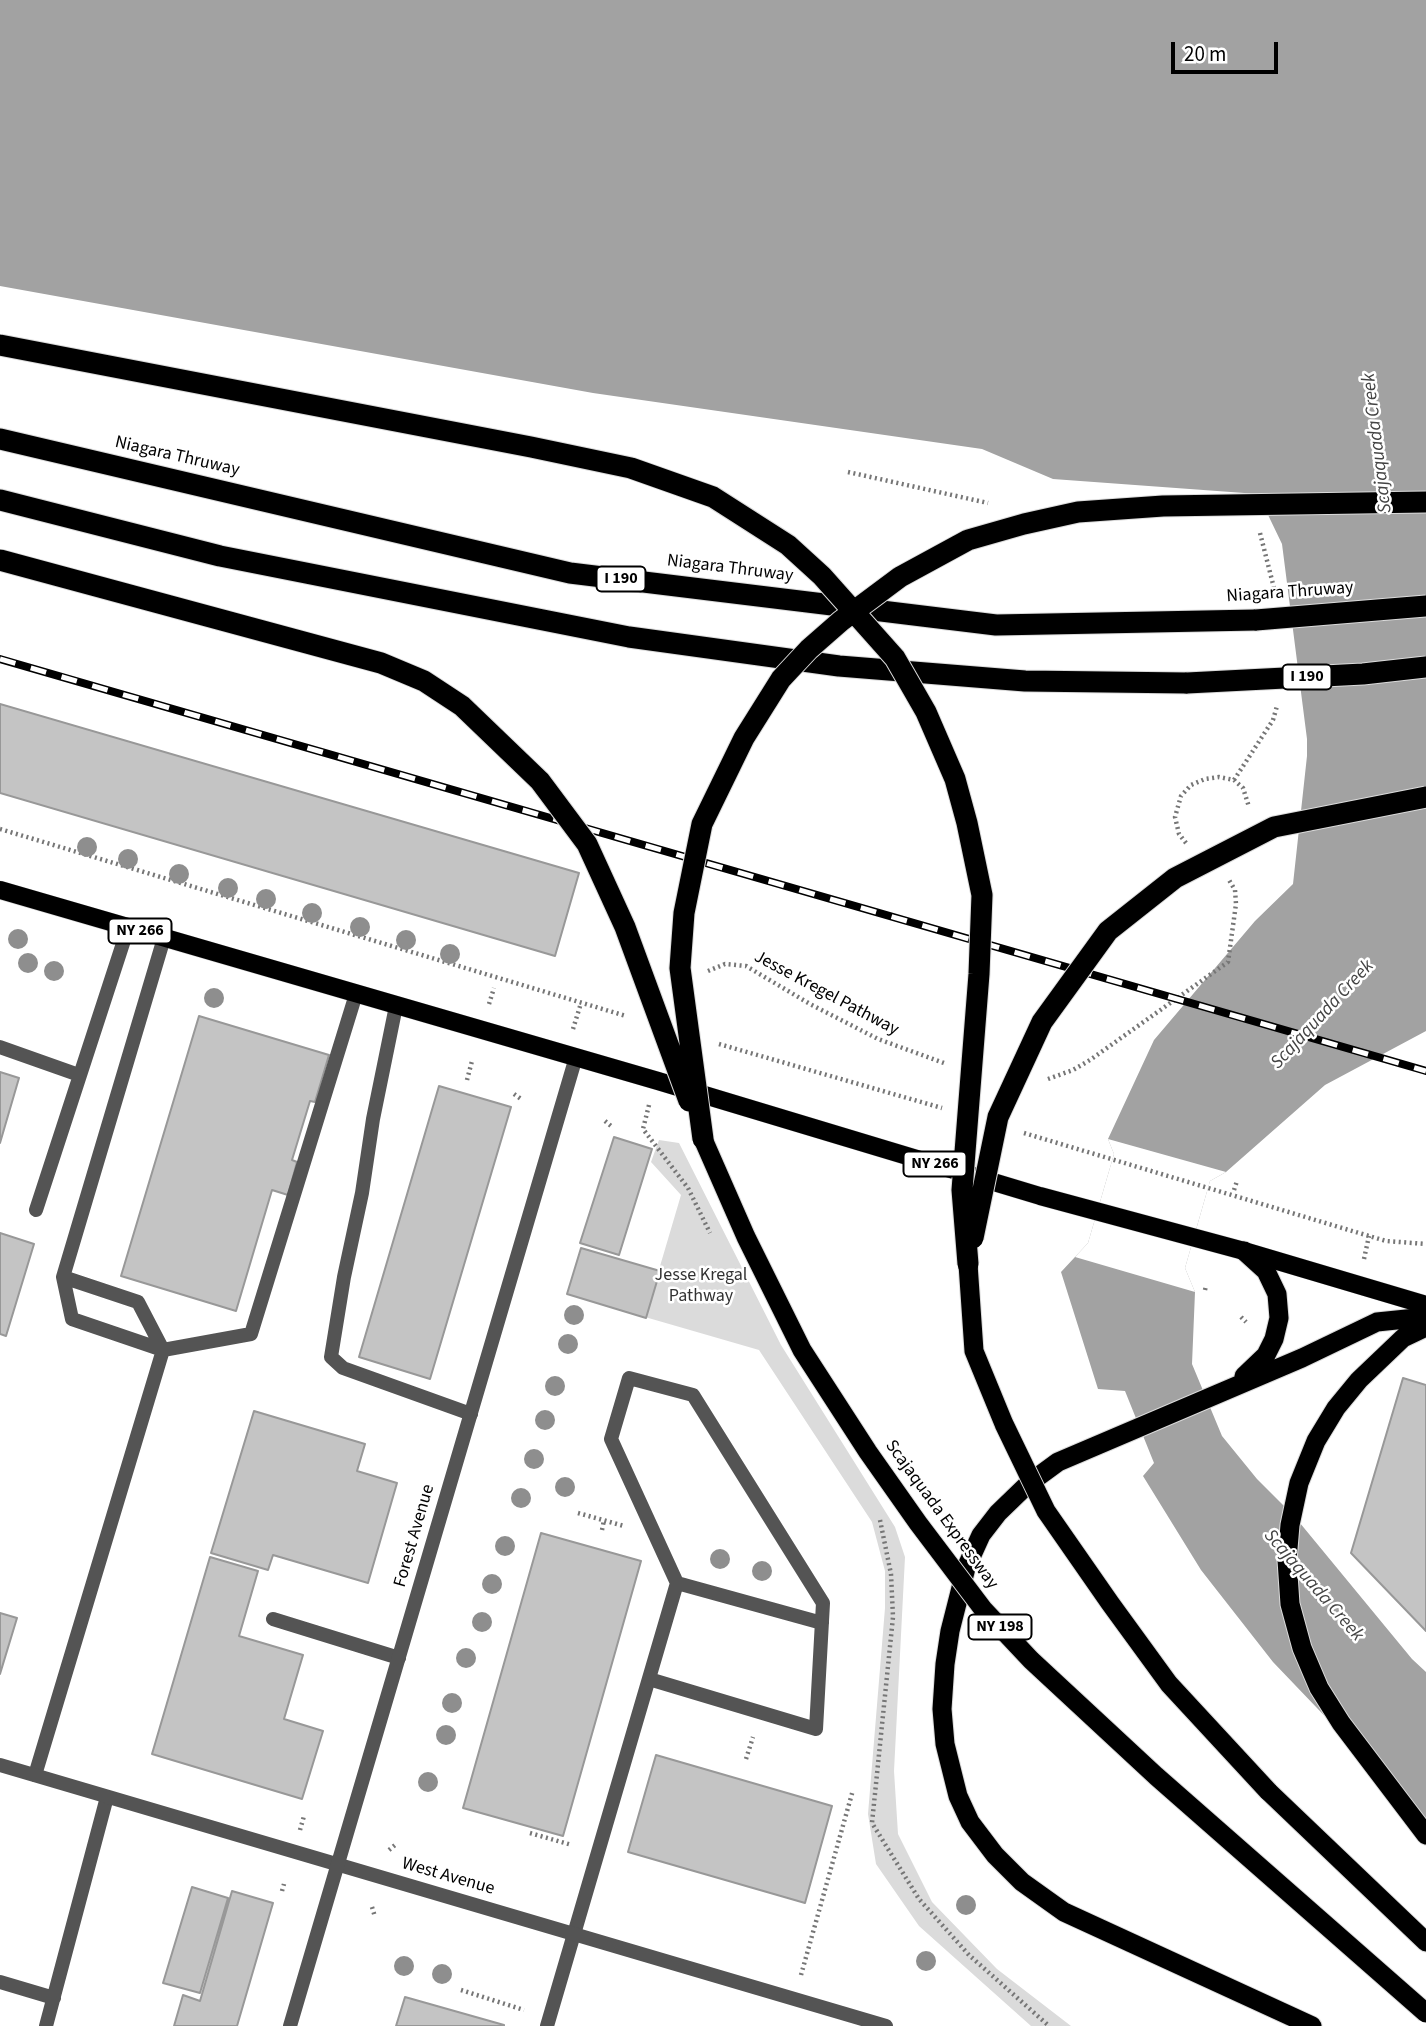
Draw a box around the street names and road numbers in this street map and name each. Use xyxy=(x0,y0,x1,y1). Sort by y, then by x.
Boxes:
street label: Niagara Thruway xyxy=(113,432,241,482)
street label: Niagara Thruway xyxy=(666,551,794,587)
road number: I 190 xyxy=(596,566,646,592)
street label: Niagara Thruway xyxy=(1226,578,1354,608)
road number: I 190 xyxy=(1282,664,1332,690)
road number: NY 266 xyxy=(108,918,172,944)
street label: Jesse Kregel Pathway xyxy=(750,947,902,1041)
road number: NY 266 xyxy=(904,1152,967,1176)
street label: Scajaquada Expressway xyxy=(880,1436,1002,1594)
street label: Forest Avenue xyxy=(390,1482,440,1590)
road number: NY 198 xyxy=(968,1614,1032,1639)
street label: West Avenue xyxy=(399,1853,497,1901)

